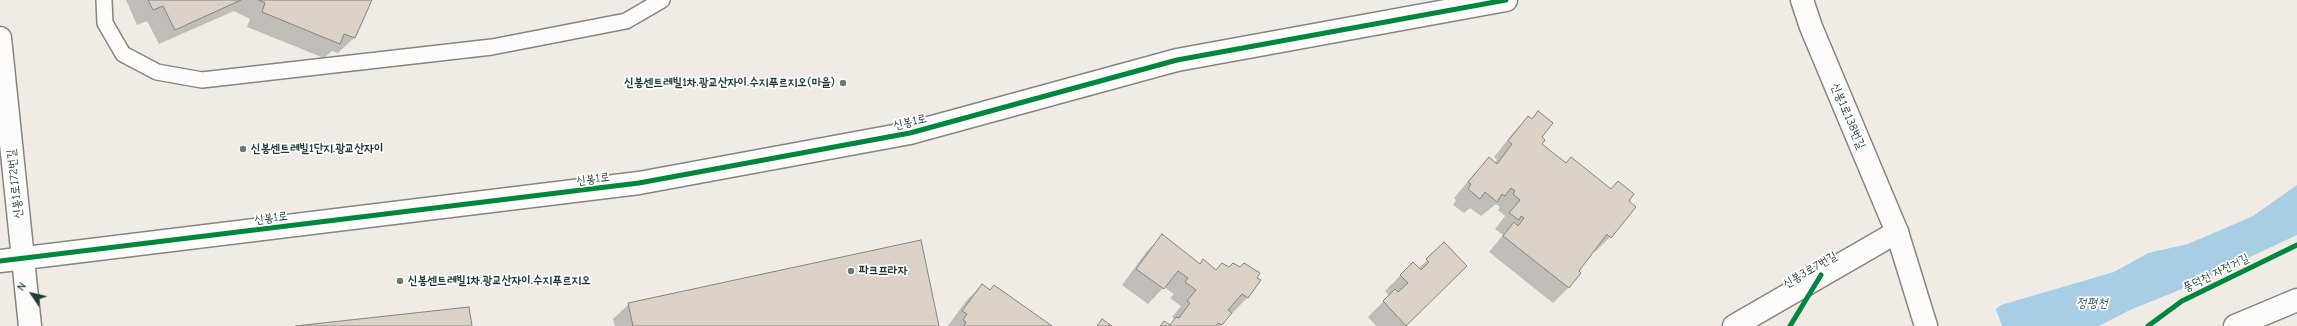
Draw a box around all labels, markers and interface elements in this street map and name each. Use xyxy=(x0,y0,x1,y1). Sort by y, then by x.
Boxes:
place label: 신봉센트레빌1차.광교산자이.수지푸르지오(마을) xyxy=(624,76,835,90)
marker: 신봉센트레빌1차.광교산자이.수지푸르지오(마을) xyxy=(838,78,848,88)
street label: 신봉1로138번길 xyxy=(1828,81,1868,151)
street label: 신봉1로 xyxy=(892,111,928,133)
place label: 신봉센트레빌1단지.광교산자이 xyxy=(251,142,383,156)
marker: 신봉센트레빌1단지.광교산자이 xyxy=(238,144,248,154)
street label: 신봉1로172번길 xyxy=(4,149,26,219)
street label: 신봉1로 xyxy=(575,170,611,188)
street label: 신봉1로 xyxy=(253,209,289,227)
street label: 신봉3로7번길 xyxy=(1780,249,1840,291)
street label: 풍덕천 자전거길 xyxy=(2181,251,2251,295)
place label: 파크프라자 xyxy=(859,264,907,278)
marker: 파크프라자 xyxy=(846,266,856,276)
north arrow xyxy=(12,274,52,314)
place label: 신봉센트레빌1차.광교산자이.수지푸르지오 xyxy=(408,274,591,288)
marker: 신봉센트레빌1차.광교산자이.수지푸르지오 xyxy=(395,276,405,286)
text: N xyxy=(14,280,29,294)
water label: 정평천 xyxy=(2076,295,2108,311)

